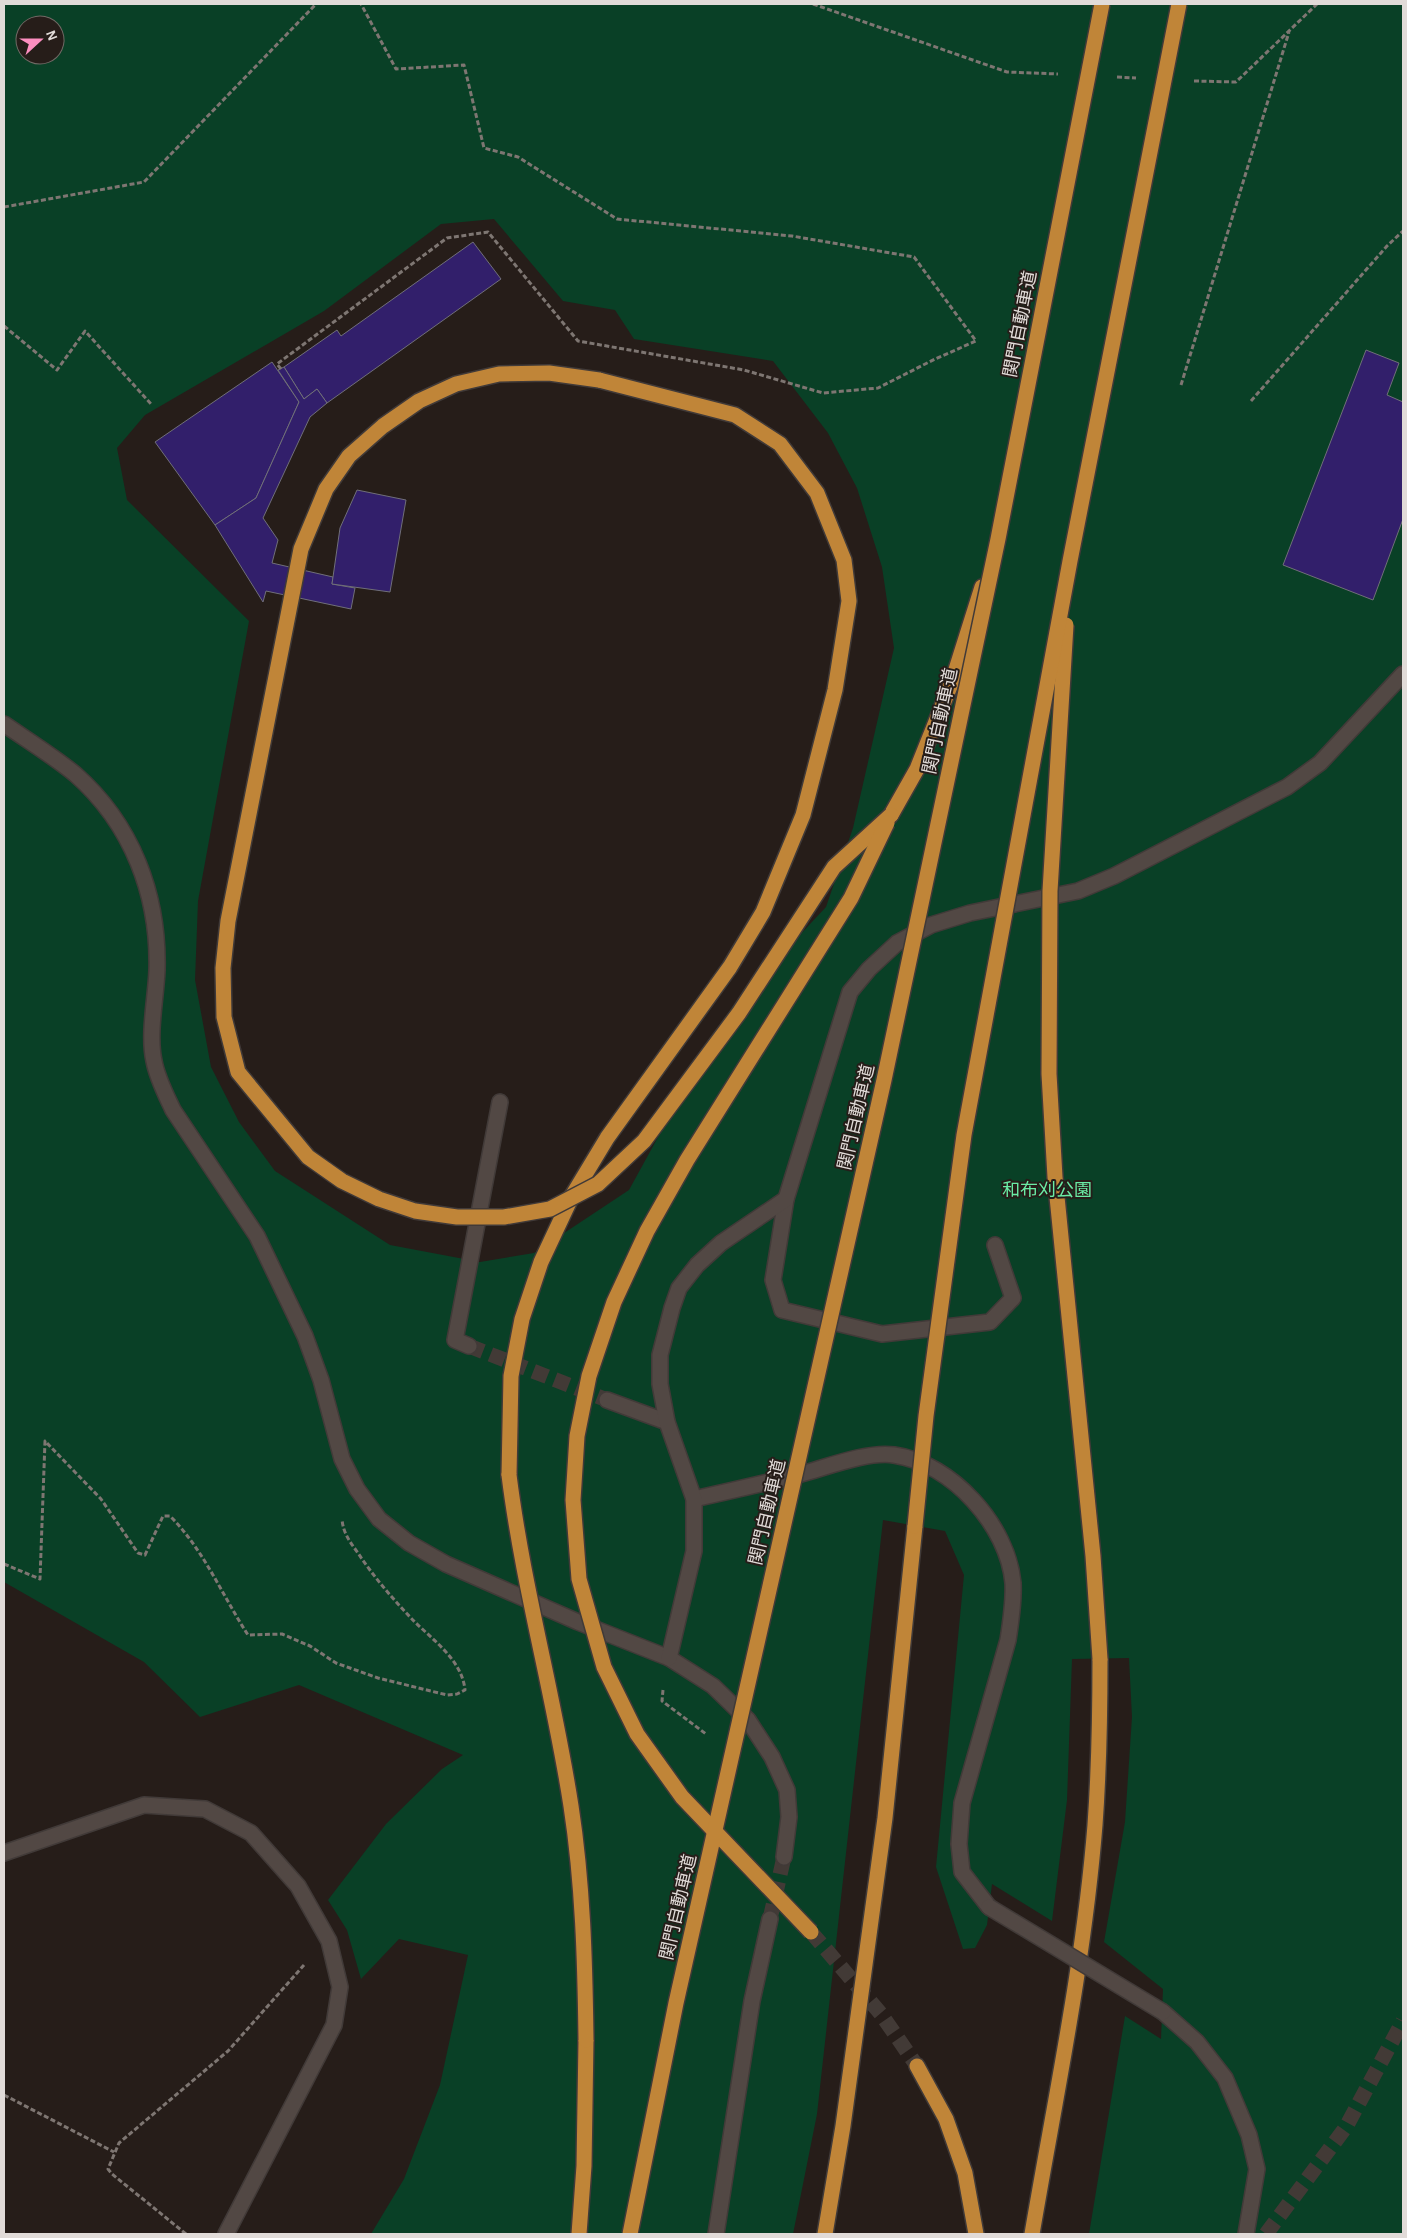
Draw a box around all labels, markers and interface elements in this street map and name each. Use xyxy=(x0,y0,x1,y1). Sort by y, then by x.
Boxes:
north arrow xyxy=(15,15,65,65)
text: N xyxy=(43,29,59,43)
street label: 関門自動車道 xyxy=(1000,269,1040,379)
street label: 関門自動車道 xyxy=(919,666,961,776)
street label: 関門自動車道 xyxy=(834,1062,878,1172)
park label: 和布刈公園 xyxy=(1002,1180,1092,1200)
street label: 関門自動車道 xyxy=(745,1457,789,1567)
street label: 関門自動車道 xyxy=(656,1852,700,1962)

